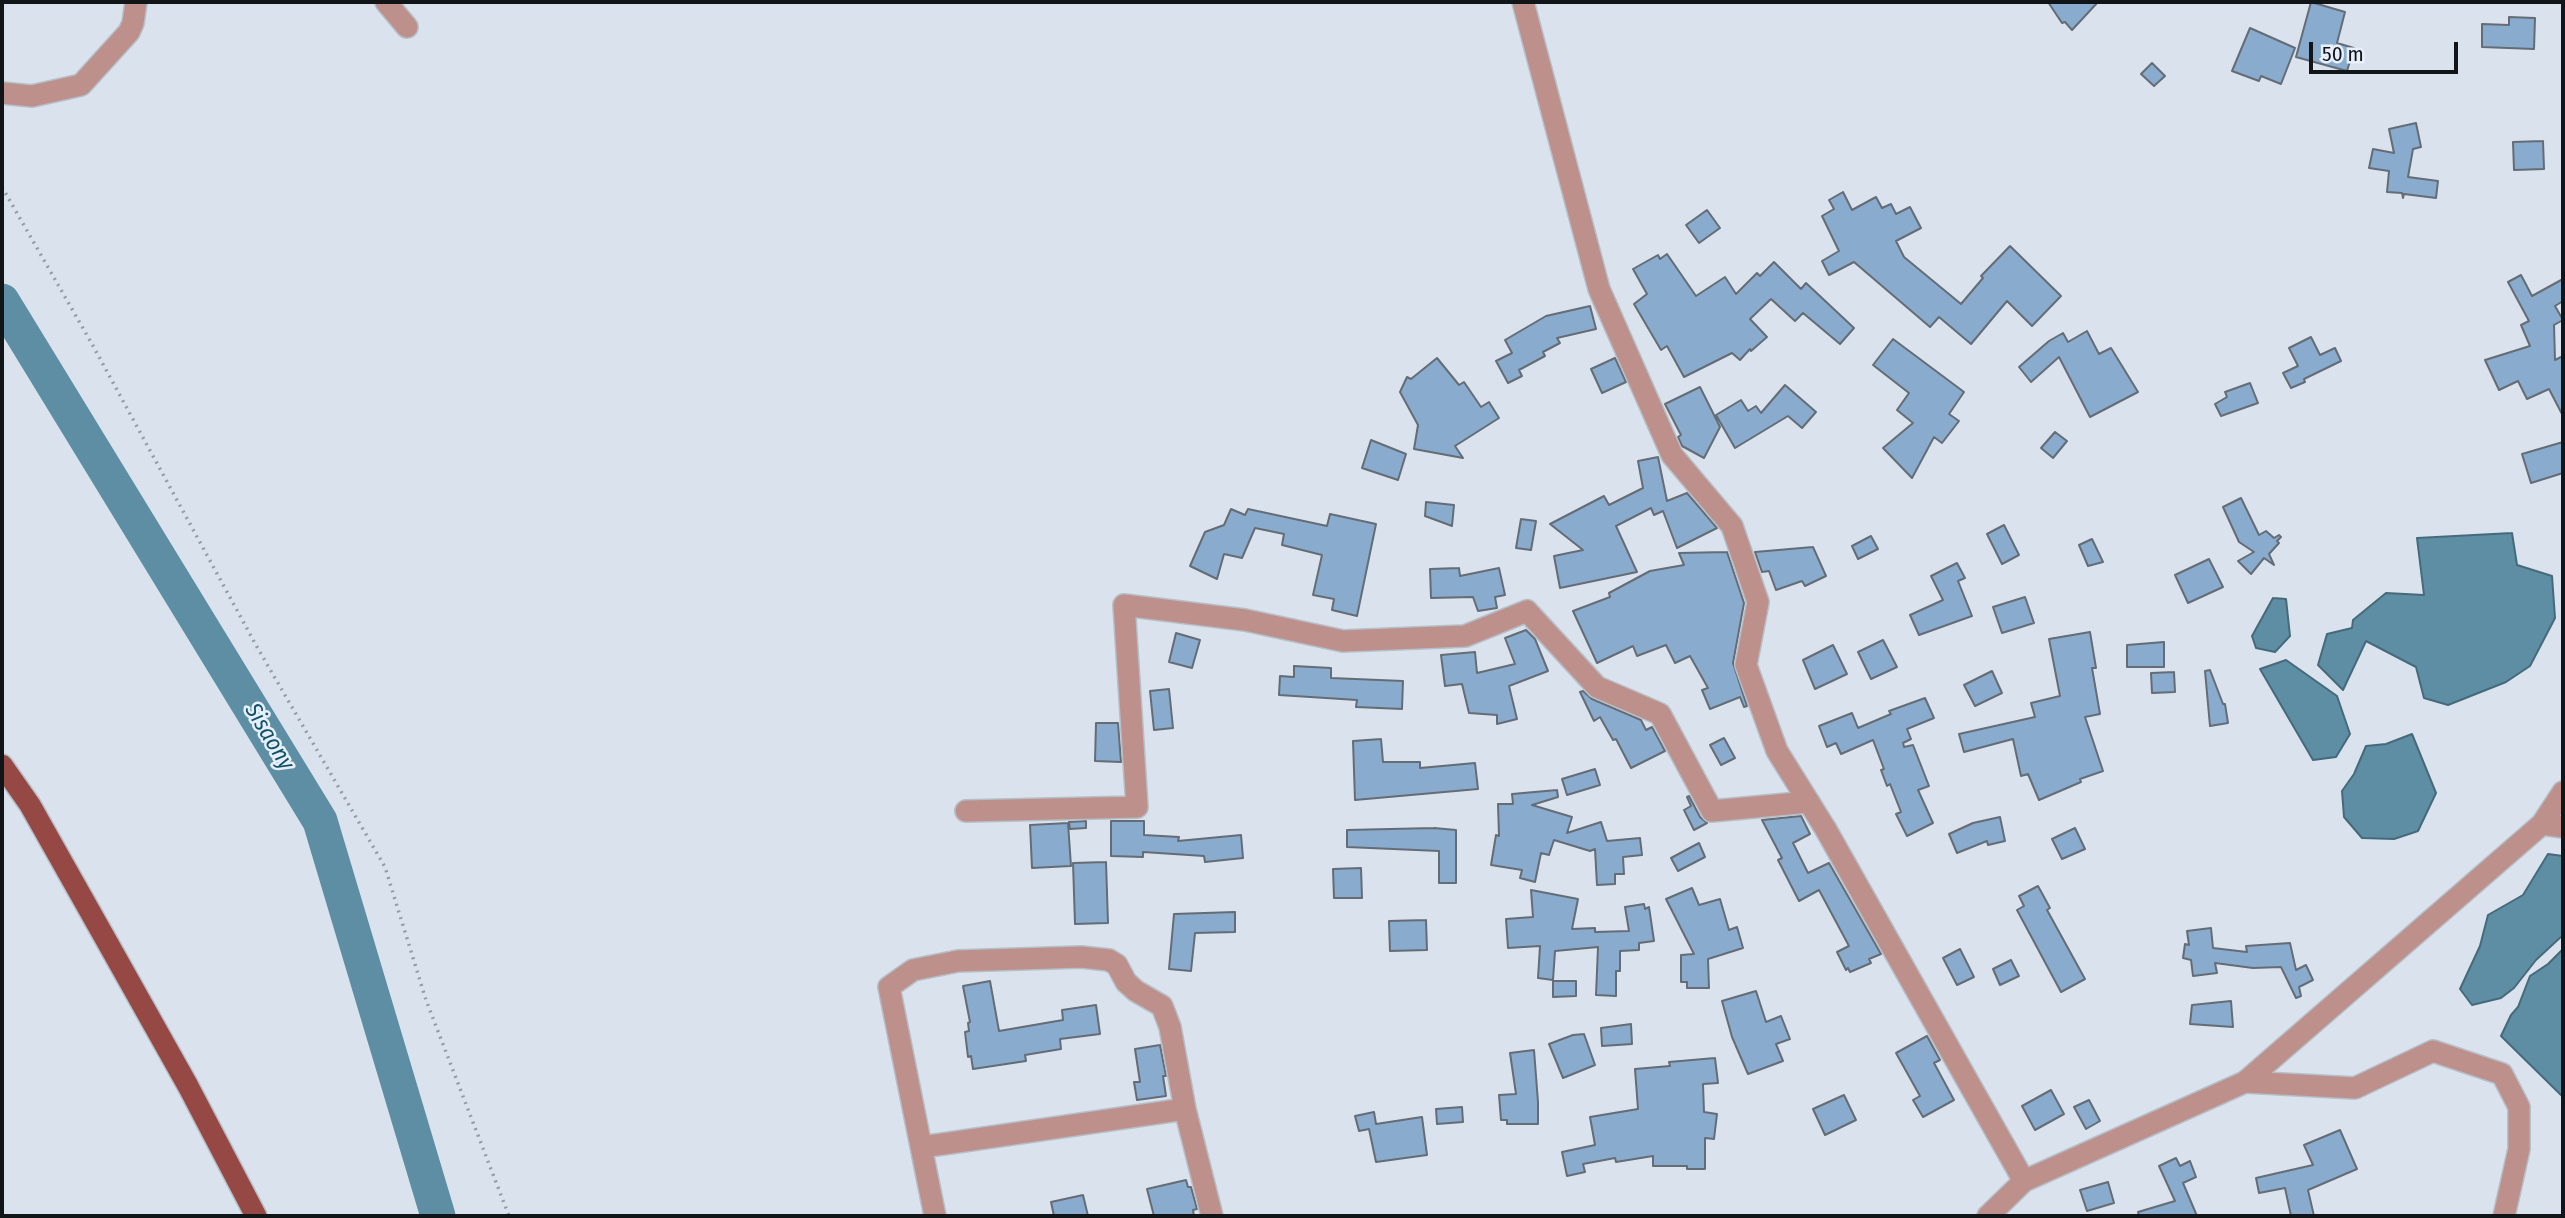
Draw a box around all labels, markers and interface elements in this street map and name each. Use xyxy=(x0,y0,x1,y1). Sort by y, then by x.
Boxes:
scale bar xyxy=(2313,28,2462,72)
text: 50 m xyxy=(2322,41,2364,67)
water label: Sisaony xyxy=(238,699,300,775)

